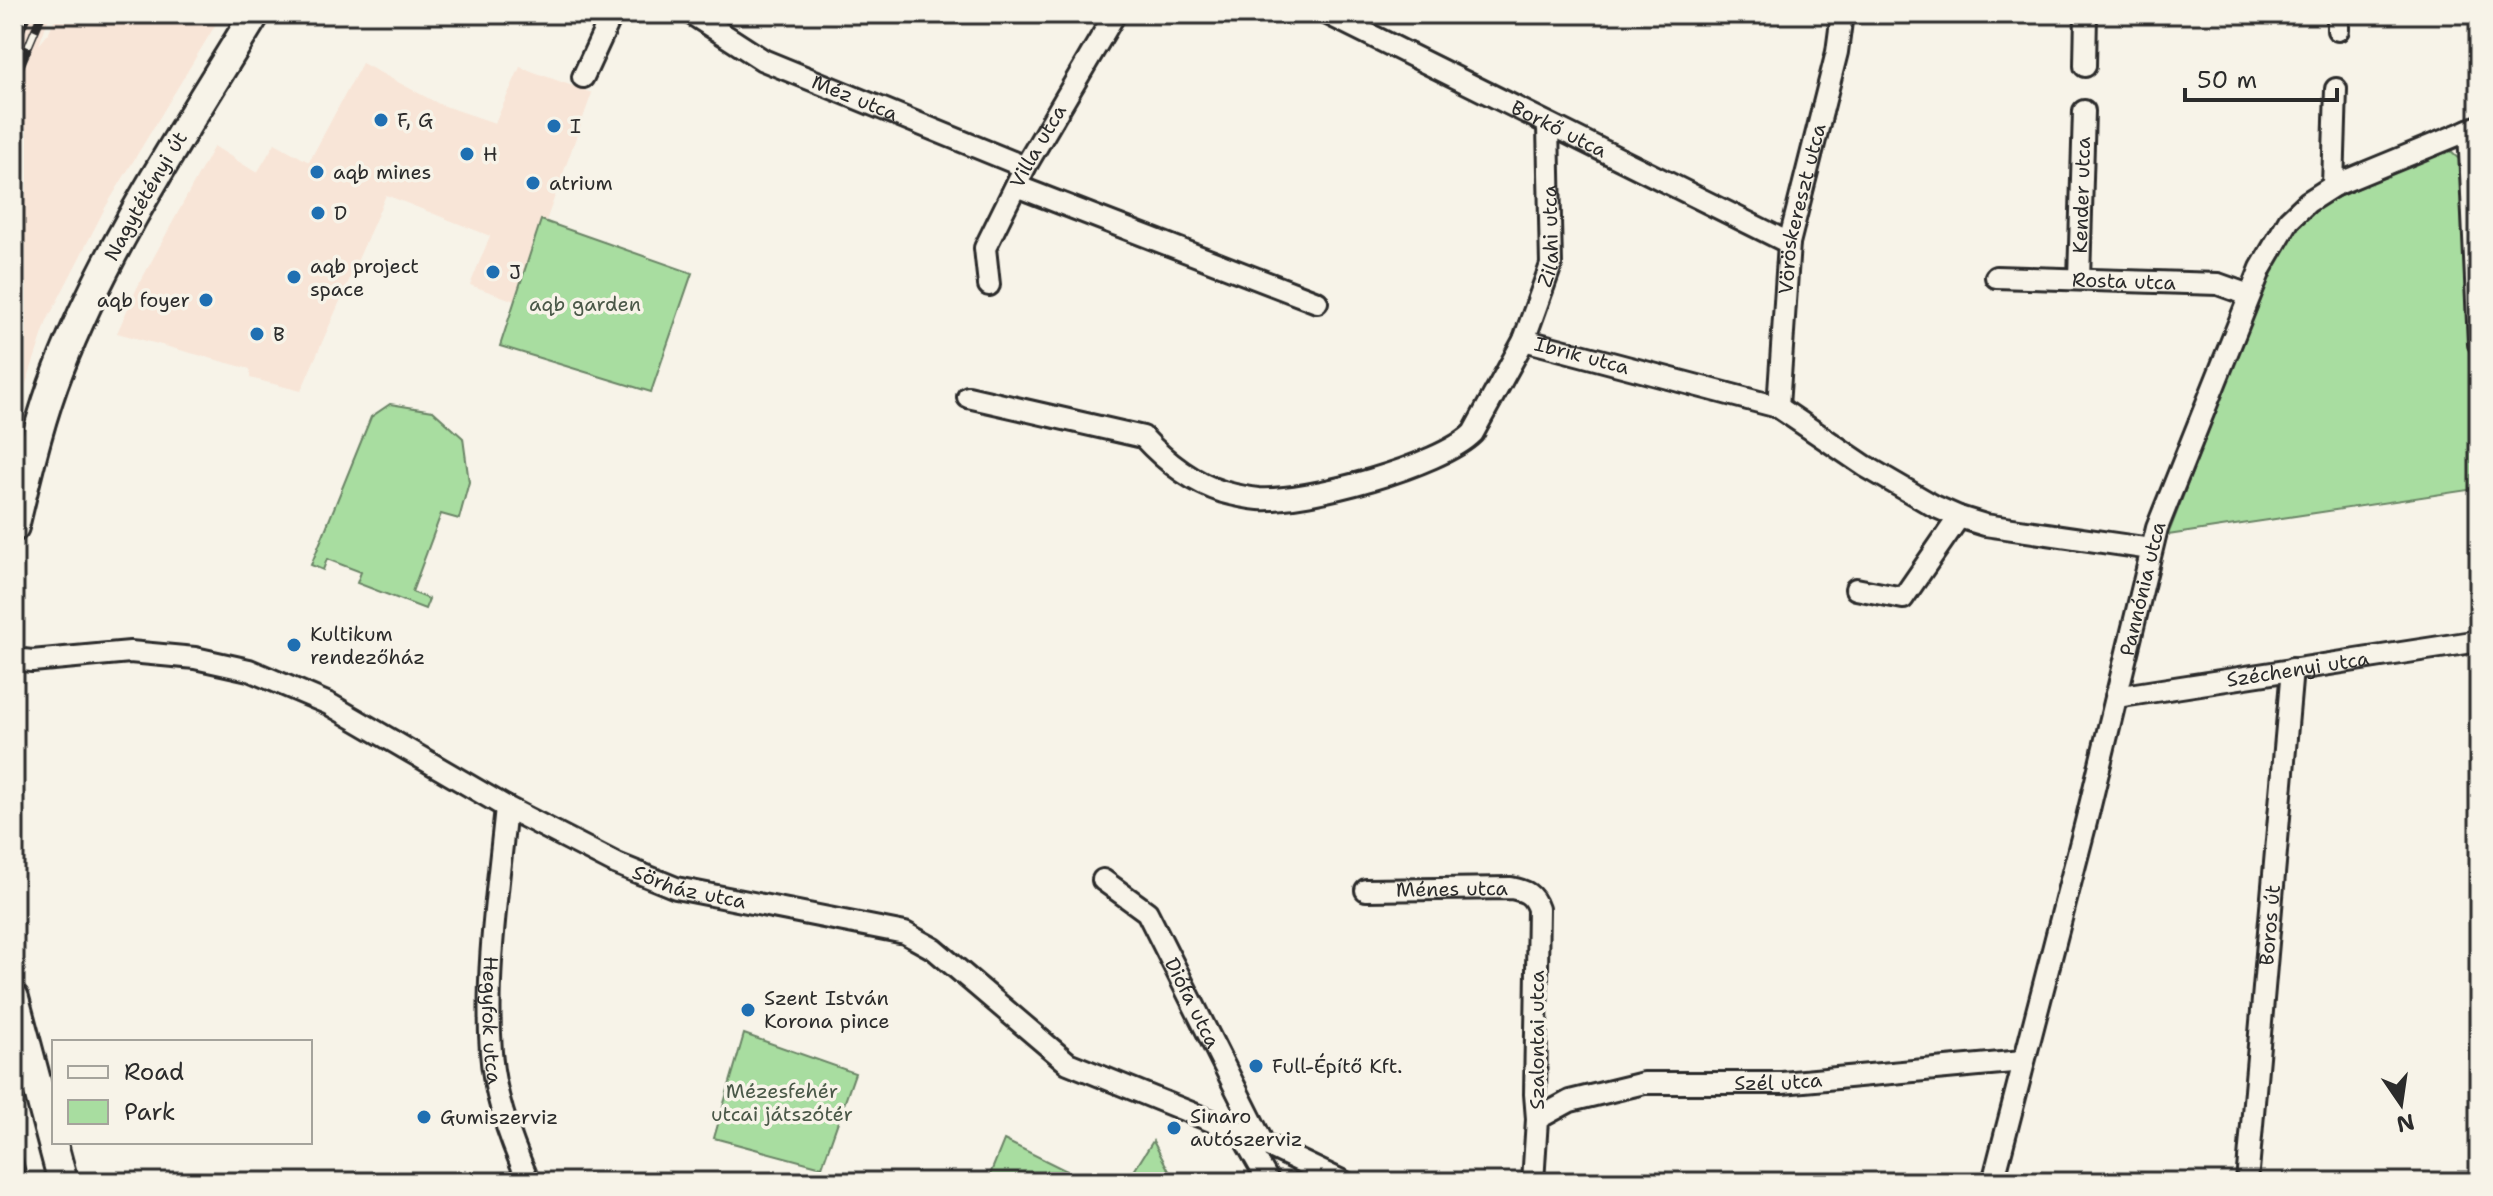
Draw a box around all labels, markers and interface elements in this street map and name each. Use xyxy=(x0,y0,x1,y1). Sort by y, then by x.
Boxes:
scale bar xyxy=(2185,52,2337,102)
text: 50 m xyxy=(2197,64,2257,96)
street label: Méz utca xyxy=(808,68,902,127)
street label: Borkő utca xyxy=(1507,94,1612,164)
street label: Villa utca xyxy=(1004,99,1072,192)
place label: F, G xyxy=(397,107,433,133)
marker: F, G xyxy=(372,111,390,129)
place label: I xyxy=(570,113,581,139)
marker: I xyxy=(545,117,563,135)
street label: Vöröskereszt utca xyxy=(1773,120,1832,295)
street label: Nagytétényi út xyxy=(98,126,193,265)
street label: Kender utca xyxy=(2067,136,2096,254)
place label: H xyxy=(483,141,498,167)
marker: H xyxy=(458,145,476,163)
place label: aqb mines xyxy=(333,159,431,185)
marker: aqb mines xyxy=(308,163,326,181)
place label: atrium xyxy=(549,170,613,196)
marker: atrium xyxy=(524,174,542,192)
street label: Zilahi utca xyxy=(1531,184,1564,291)
place label: D xyxy=(334,200,347,226)
marker: D xyxy=(309,204,327,222)
place label: aqb project space xyxy=(310,253,419,302)
place label: J xyxy=(509,259,521,285)
marker: J xyxy=(484,263,502,281)
street label: Rosta utca xyxy=(2072,266,2177,296)
marker: aqb project space xyxy=(285,268,303,286)
place label: aqb foyer xyxy=(97,287,190,313)
marker: aqb foyer xyxy=(197,291,215,309)
park label: aqb garden xyxy=(529,291,641,317)
place label: B xyxy=(273,321,285,347)
marker: B xyxy=(248,325,266,343)
street label: Ibrik utca xyxy=(1532,330,1633,380)
street label: Pannónia utca xyxy=(2114,516,2172,659)
place label: Kultikum rendezőház xyxy=(310,621,425,670)
marker: Kultikum rendezőház xyxy=(285,636,303,654)
street label: Széchenyi utca xyxy=(2225,645,2372,693)
street label: Sörház utca xyxy=(629,859,749,915)
street label: Ménes utca xyxy=(1396,875,1509,903)
street label: Boros út xyxy=(2253,884,2286,966)
street label: Diófa utca xyxy=(1159,953,1226,1053)
street label: Hegyfok utca xyxy=(476,956,508,1087)
street label: Szalontai utca xyxy=(1524,970,1550,1110)
place label: Szent István Korona pince xyxy=(764,985,890,1034)
marker: Szent István Korona pince xyxy=(739,1001,757,1019)
legend xyxy=(52,1040,312,1144)
place label: Full-Építő Kft. xyxy=(1272,1053,1402,1079)
text: Road xyxy=(124,1056,184,1088)
marker: Full-Építő Kft. xyxy=(1247,1057,1265,1075)
north arrow xyxy=(2361,1064,2441,1144)
street label: Szél utca xyxy=(1734,1066,1824,1096)
park label: Mézesfehér utcai játszótér xyxy=(711,1078,853,1127)
text: Park xyxy=(124,1096,176,1128)
place label: Sinaro autószerviz xyxy=(1190,1103,1303,1152)
place label: Gumiszerviz xyxy=(440,1104,558,1130)
text: N xyxy=(2394,1107,2417,1139)
marker: Gumiszerviz xyxy=(415,1108,433,1126)
marker: Sinaro autószerviz xyxy=(1165,1119,1183,1137)

